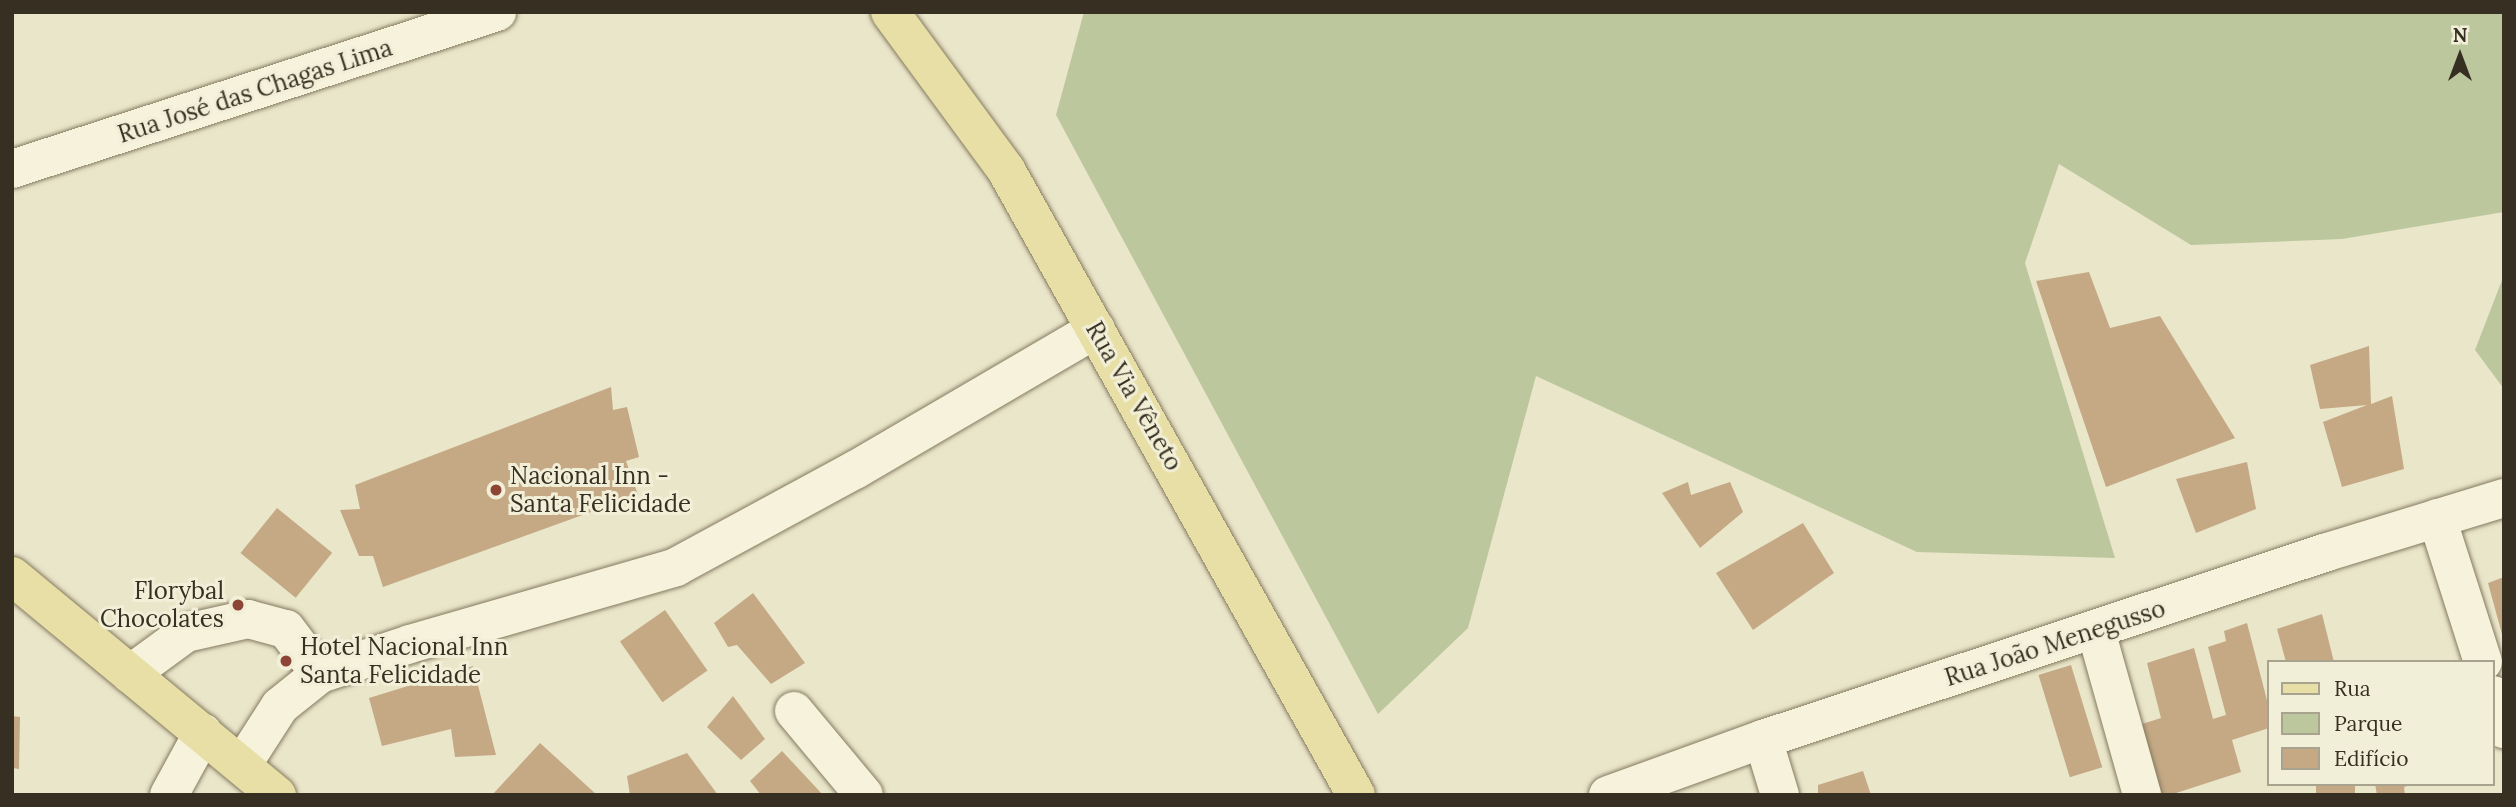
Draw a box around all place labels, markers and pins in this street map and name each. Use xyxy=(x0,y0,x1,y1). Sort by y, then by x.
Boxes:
place label: Nacional Inn - Santa Felicidade xyxy=(510,462,691,518)
marker: Nacional Inn - Santa Felicidade xyxy=(488,482,504,498)
place label: Florybal Chocolates xyxy=(100,577,224,633)
marker: Florybal Chocolates xyxy=(230,597,246,613)
place label: Hotel Nacional Inn Santa Felicidade xyxy=(300,633,508,689)
marker: Hotel Nacional Inn Santa Felicidade xyxy=(278,653,294,669)

